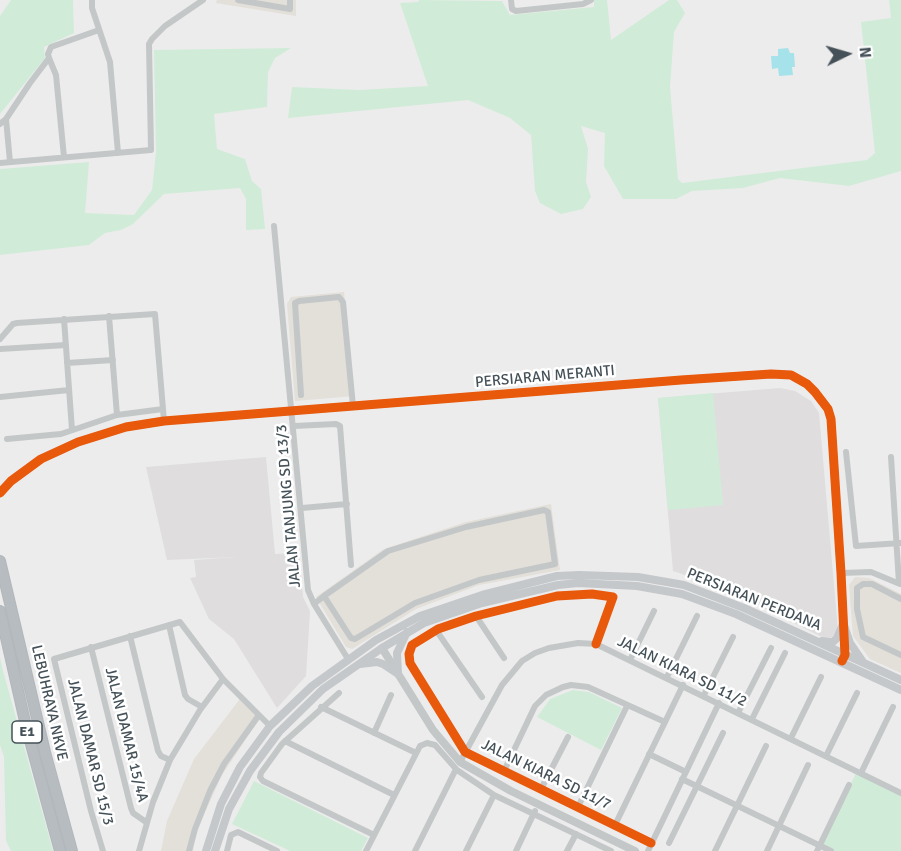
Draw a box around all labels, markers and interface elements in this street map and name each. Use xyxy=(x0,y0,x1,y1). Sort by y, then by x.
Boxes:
north arrow xyxy=(817,24,877,84)
text: N xyxy=(854,46,875,59)
street label: PERSIARAN MERANTI xyxy=(474,362,616,392)
street label: JALAN TANJUNG SD 13/3 xyxy=(273,424,305,588)
street label: PERSIARAN PERDANA xyxy=(684,565,824,635)
street label: JALAN KIARA SD 11/2 xyxy=(614,633,750,711)
street label: LEBUHRAYA NKVE xyxy=(27,643,71,763)
street label: JALAN DAMAR 15/4A xyxy=(101,666,151,804)
street label: JALAN DAMAR SD 15/3 xyxy=(63,677,117,827)
road number: E1 xyxy=(12,721,42,743)
street label: JALAN KIARA SD 11/7 xyxy=(478,736,614,814)

